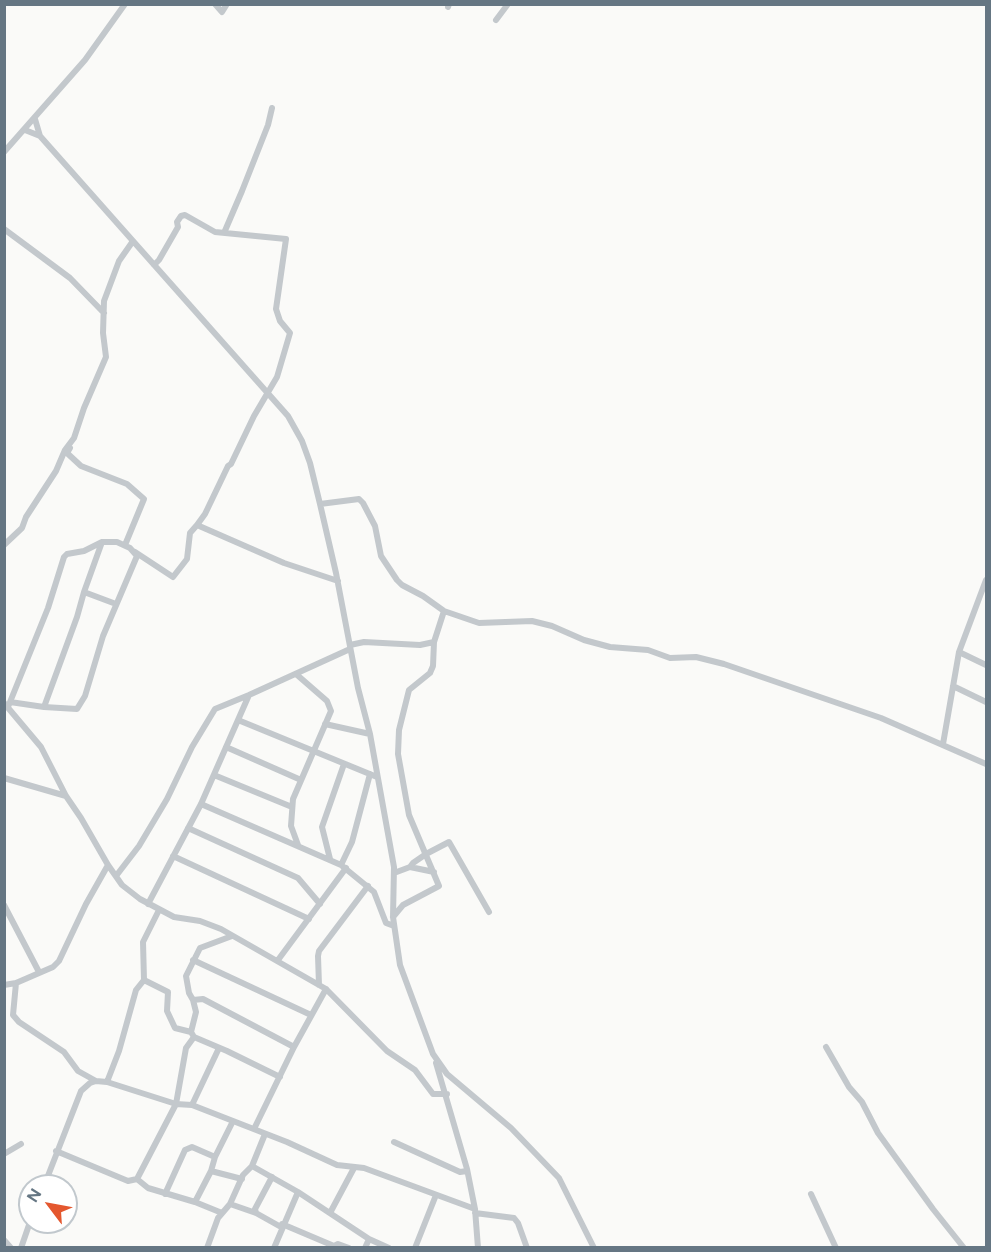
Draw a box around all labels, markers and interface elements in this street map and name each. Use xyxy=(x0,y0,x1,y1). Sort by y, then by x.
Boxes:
north arrow xyxy=(18,1174,78,1234)
text: N xyxy=(23,1185,45,1206)

